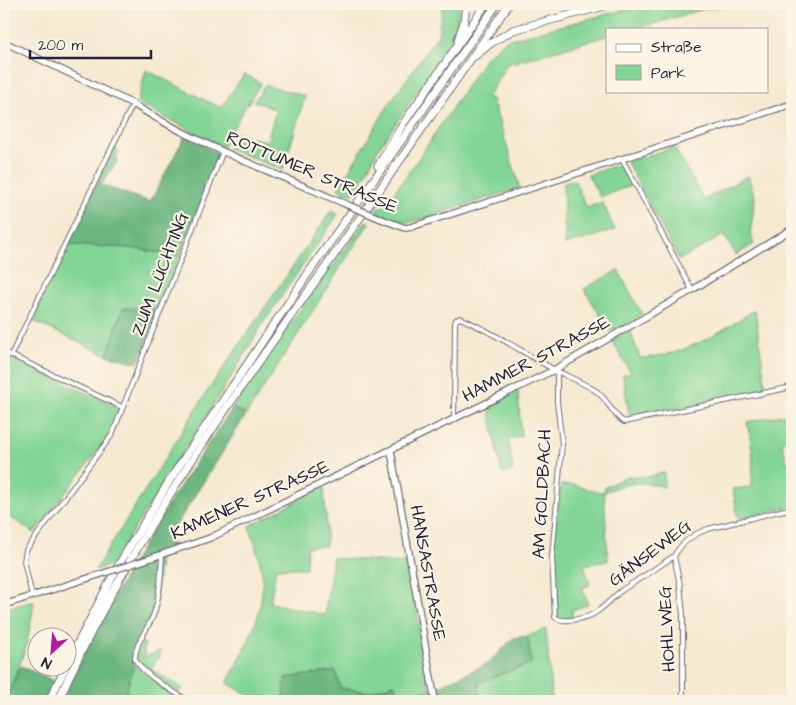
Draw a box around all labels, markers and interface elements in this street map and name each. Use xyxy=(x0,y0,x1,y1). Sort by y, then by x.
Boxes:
scale bar xyxy=(30,28,151,60)
legend xyxy=(606,28,768,92)
text: 200 m xyxy=(38,35,84,56)
text: Straße xyxy=(651,37,701,58)
text: Park xyxy=(651,63,686,84)
street label: ROTTUMER STRASSE xyxy=(222,125,402,220)
street label: ZUM LÜCHTING xyxy=(125,208,195,339)
street label: HAMMER STRASSE xyxy=(458,309,615,408)
street label: AM GOLDBACH xyxy=(526,428,558,560)
street label: KAMENER STRASSE xyxy=(167,454,333,546)
street label: HANSASTRASSE xyxy=(404,503,452,643)
street label: GÄNSEWEG xyxy=(604,513,697,592)
street label: HOHLWEG xyxy=(652,585,682,673)
north arrow xyxy=(28,628,78,678)
text: N xyxy=(38,652,55,674)

